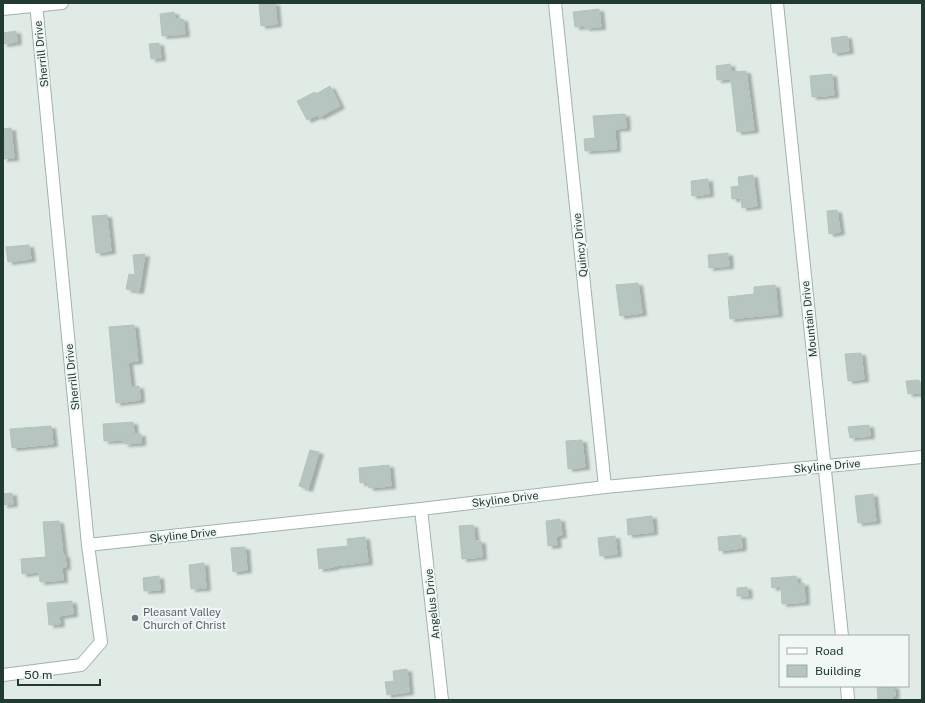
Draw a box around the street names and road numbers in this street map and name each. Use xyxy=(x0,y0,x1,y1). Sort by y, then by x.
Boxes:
street label: Sherrill Drive xyxy=(32,20,50,88)
street label: Quincy Drive xyxy=(571,212,589,278)
street label: Mountain Drive xyxy=(799,280,819,358)
street label: Sherrill Drive xyxy=(63,343,81,411)
street label: Skyline Drive xyxy=(793,457,861,475)
street label: Skyline Drive xyxy=(471,489,539,509)
street label: Skyline Drive xyxy=(149,526,217,544)
street label: Angelus Drive xyxy=(422,568,442,640)

